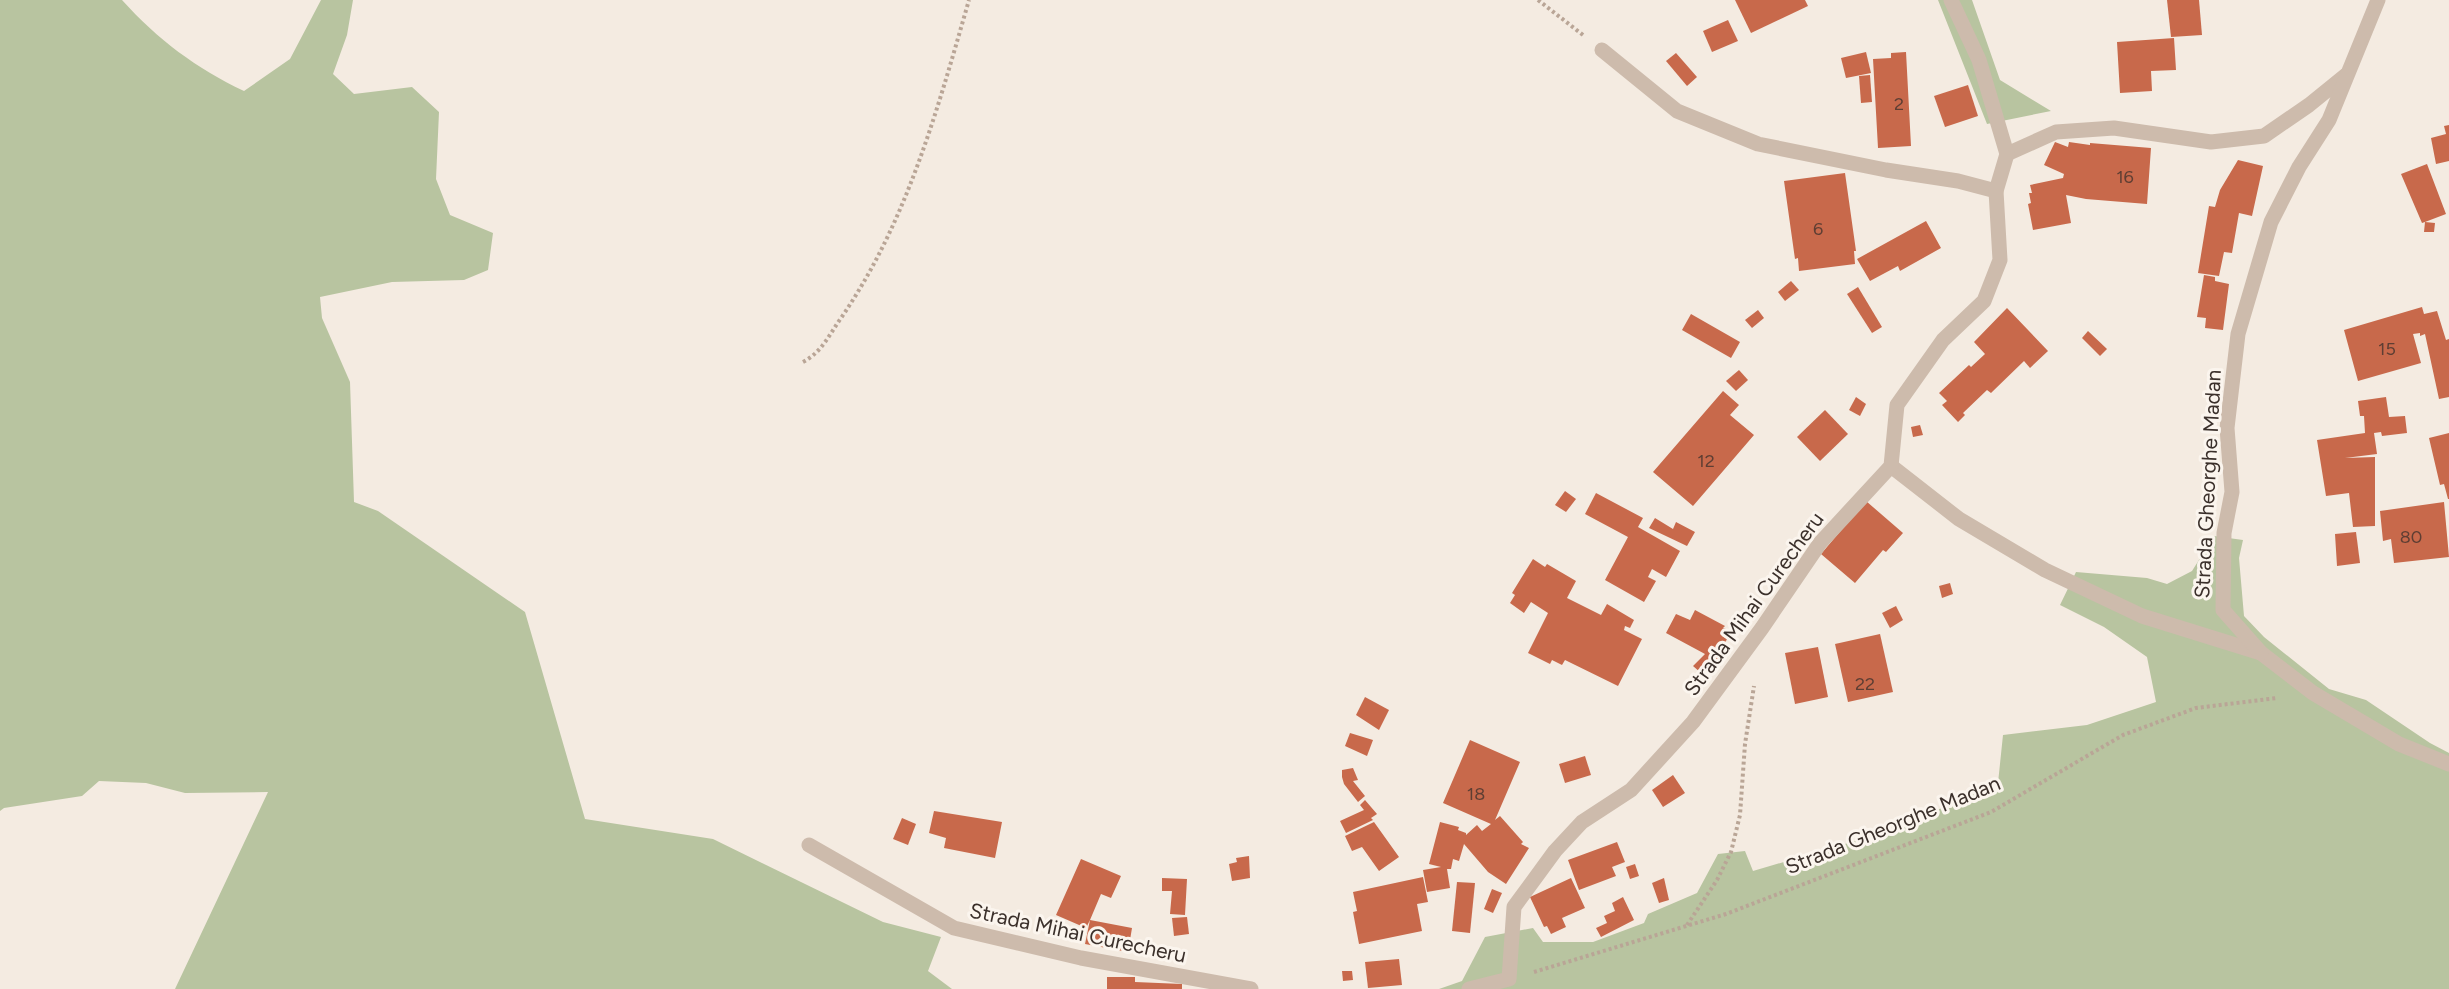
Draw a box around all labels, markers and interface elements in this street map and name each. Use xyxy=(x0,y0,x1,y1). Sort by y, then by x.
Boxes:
house number: 2 xyxy=(1894,93,1904,115)
house number: 16 xyxy=(2116,166,2134,188)
house number: 6 xyxy=(1813,218,1823,240)
house number: 15 xyxy=(2378,338,2396,360)
street label: Strada Gheorghe Madan xyxy=(2189,369,2226,599)
house number: 12 xyxy=(1697,450,1715,472)
street label: Strada Mihai Curecheru xyxy=(1679,507,1829,700)
house number: 80 xyxy=(2400,526,2422,548)
house number: 22 xyxy=(1855,673,1875,695)
street label: Strada Gheorghe Madan xyxy=(1782,770,2004,879)
house number: 18 xyxy=(1467,783,1485,805)
street label: Strada Mihai Curecheru xyxy=(968,897,1189,968)

